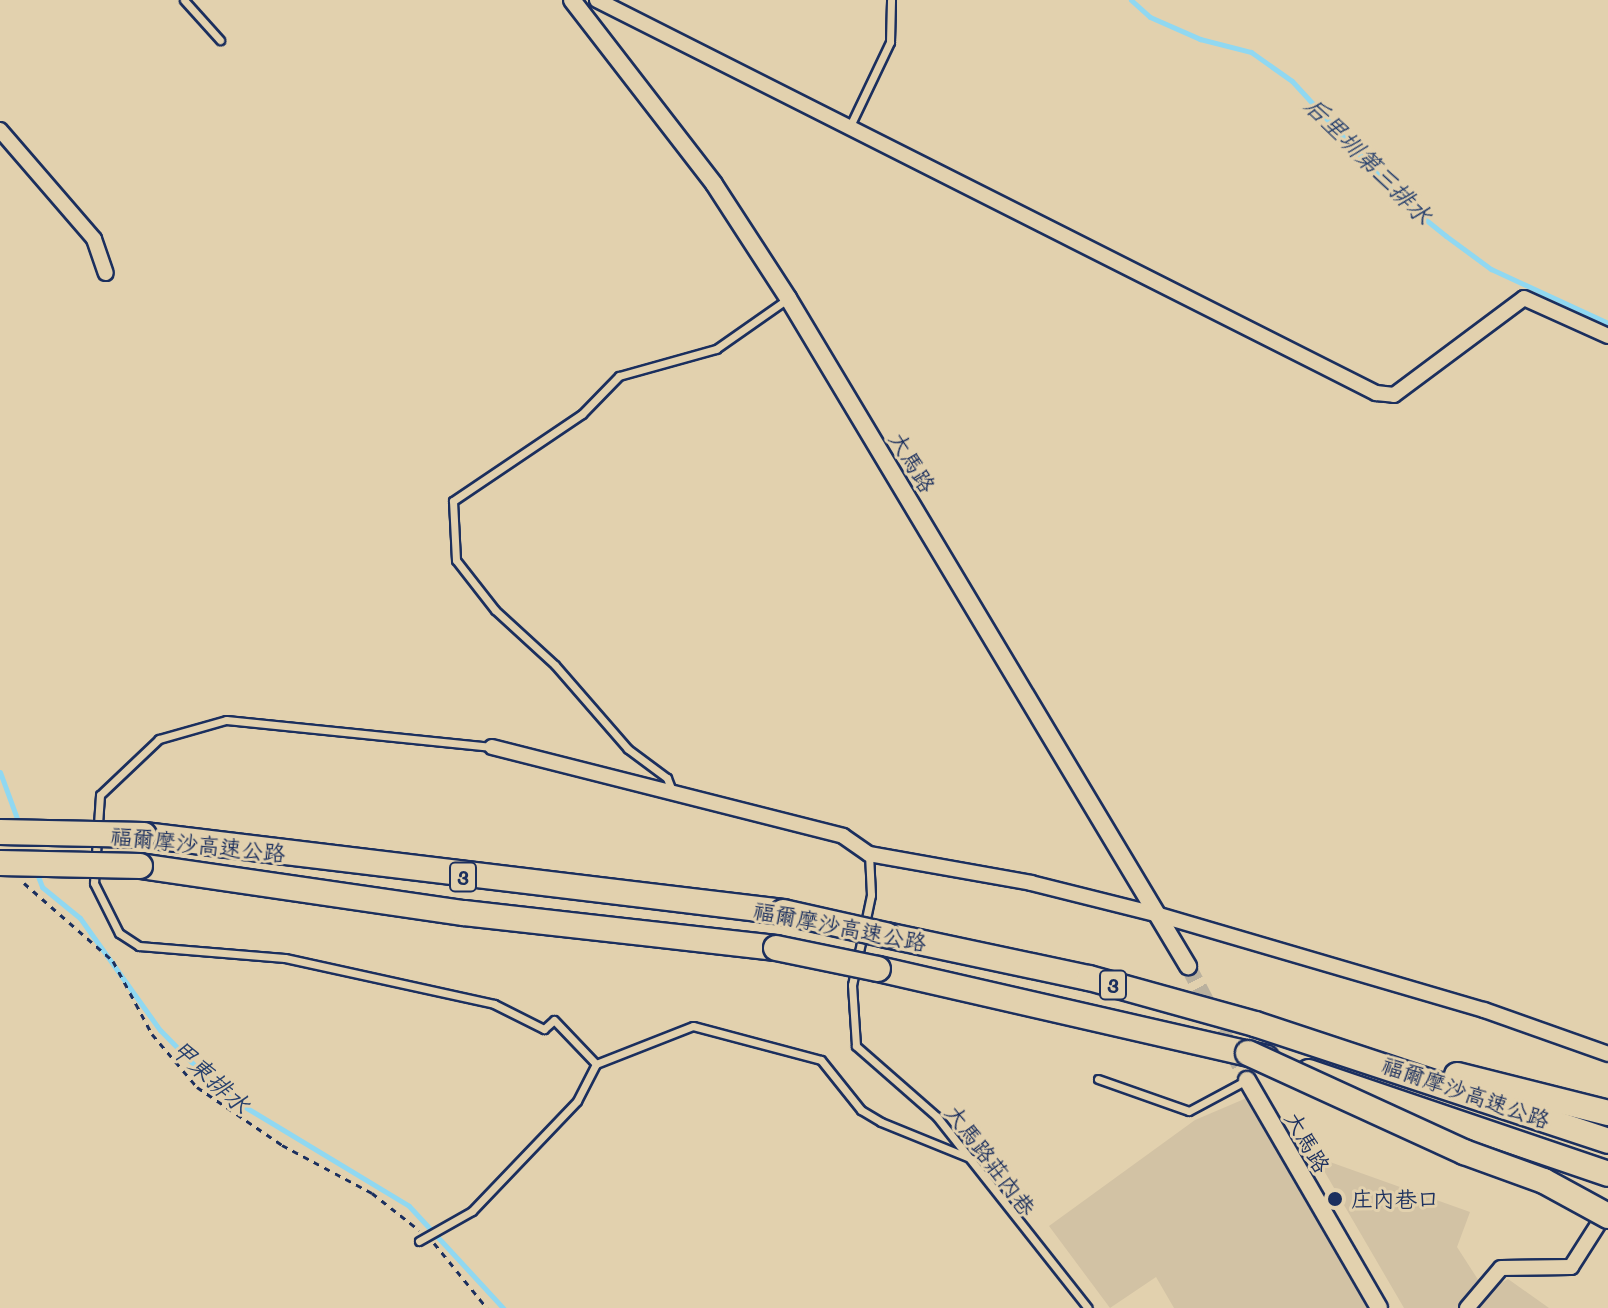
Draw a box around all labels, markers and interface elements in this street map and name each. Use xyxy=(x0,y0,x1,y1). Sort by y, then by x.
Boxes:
water label: 后里圳第三排水 xyxy=(1299,90,1439,230)
street label: 大馬路 xyxy=(885,427,941,497)
street label: 福爾摩沙高速公路 xyxy=(109,822,287,866)
road number: 3 xyxy=(449,861,477,893)
street label: 福爾摩沙高速公路 xyxy=(751,896,929,956)
road number: 3 xyxy=(1099,969,1127,1001)
water label: 甲東排水 xyxy=(166,1033,256,1119)
street label: 福爾摩沙高速公路 xyxy=(1378,1051,1554,1133)
street label: 大馬路莊內巷 xyxy=(941,1099,1041,1221)
street label: 大馬路 xyxy=(1280,1107,1336,1177)
place label: 庄內巷口 xyxy=(1351,1186,1439,1212)
marker: 庄內巷口 xyxy=(1326,1190,1344,1208)

